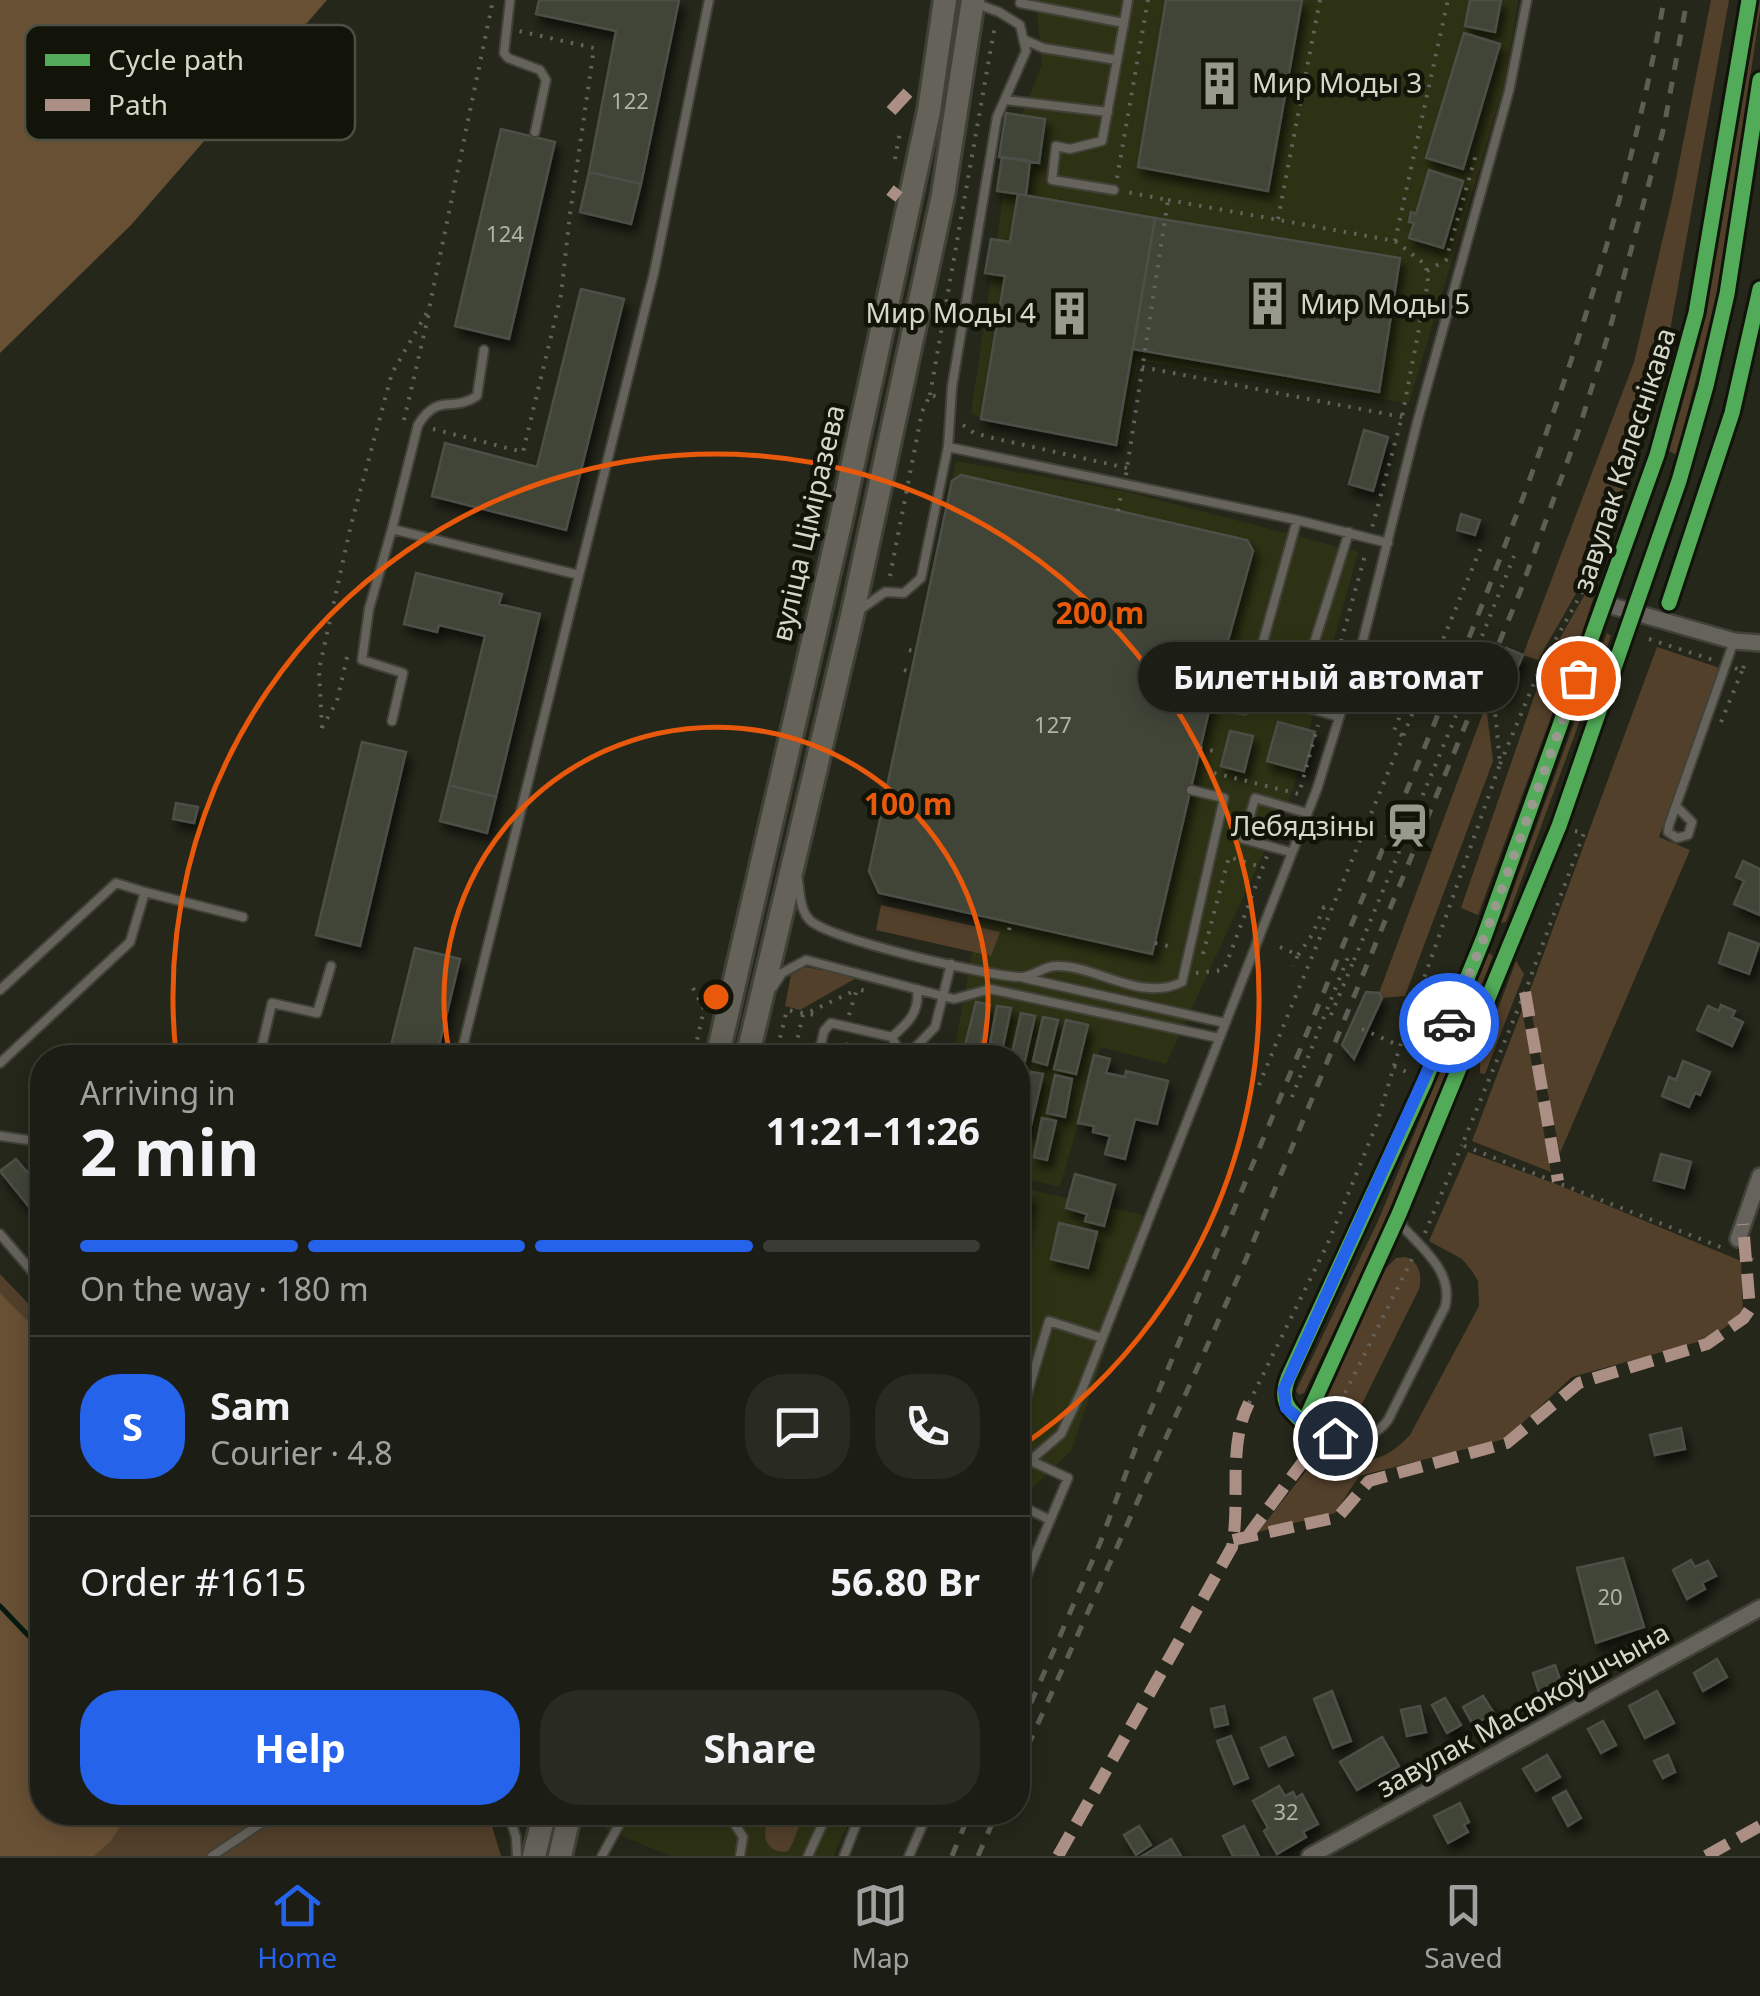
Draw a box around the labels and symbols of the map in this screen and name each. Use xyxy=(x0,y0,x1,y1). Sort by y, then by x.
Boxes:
legend xyxy=(25,25,355,140)
text: Cycle path xyxy=(108,40,244,78)
building icon: Мир Моды 3 xyxy=(1195,59,1243,107)
place label: Мир Моды 3 xyxy=(1252,63,1422,101)
text: Path xyxy=(108,85,168,123)
house number: 122 xyxy=(611,85,649,115)
house number: 124 xyxy=(486,218,524,248)
building icon: Мир Моды 5 xyxy=(1243,280,1291,328)
place label: Мир Моды 5 xyxy=(1300,284,1470,322)
building icon: Мир Моды 4 xyxy=(1045,289,1093,337)
place label: Мир Моды 4 xyxy=(866,293,1036,331)
street label: завулак Калеснікава xyxy=(1562,323,1684,597)
street label: вуліца Ціміразева xyxy=(761,401,853,645)
text: 200 m xyxy=(1056,592,1144,633)
pin xyxy=(1536,636,1621,721)
callout: Билетный автомат xyxy=(1138,643,1518,713)
house number: 127 xyxy=(1034,709,1072,739)
text: 100 m xyxy=(864,783,952,824)
station icon: Лебядзіны xyxy=(1384,802,1432,850)
place label: Лебядзіны xyxy=(1231,806,1375,844)
courier xyxy=(1399,973,1499,1073)
centre of rings xyxy=(698,979,734,1015)
pin xyxy=(1293,1396,1378,1481)
house number: 20 xyxy=(1597,1581,1623,1611)
street label: завулак Масюкоўшчына xyxy=(1370,1613,1676,1805)
house number: 32 xyxy=(1273,1796,1299,1826)

